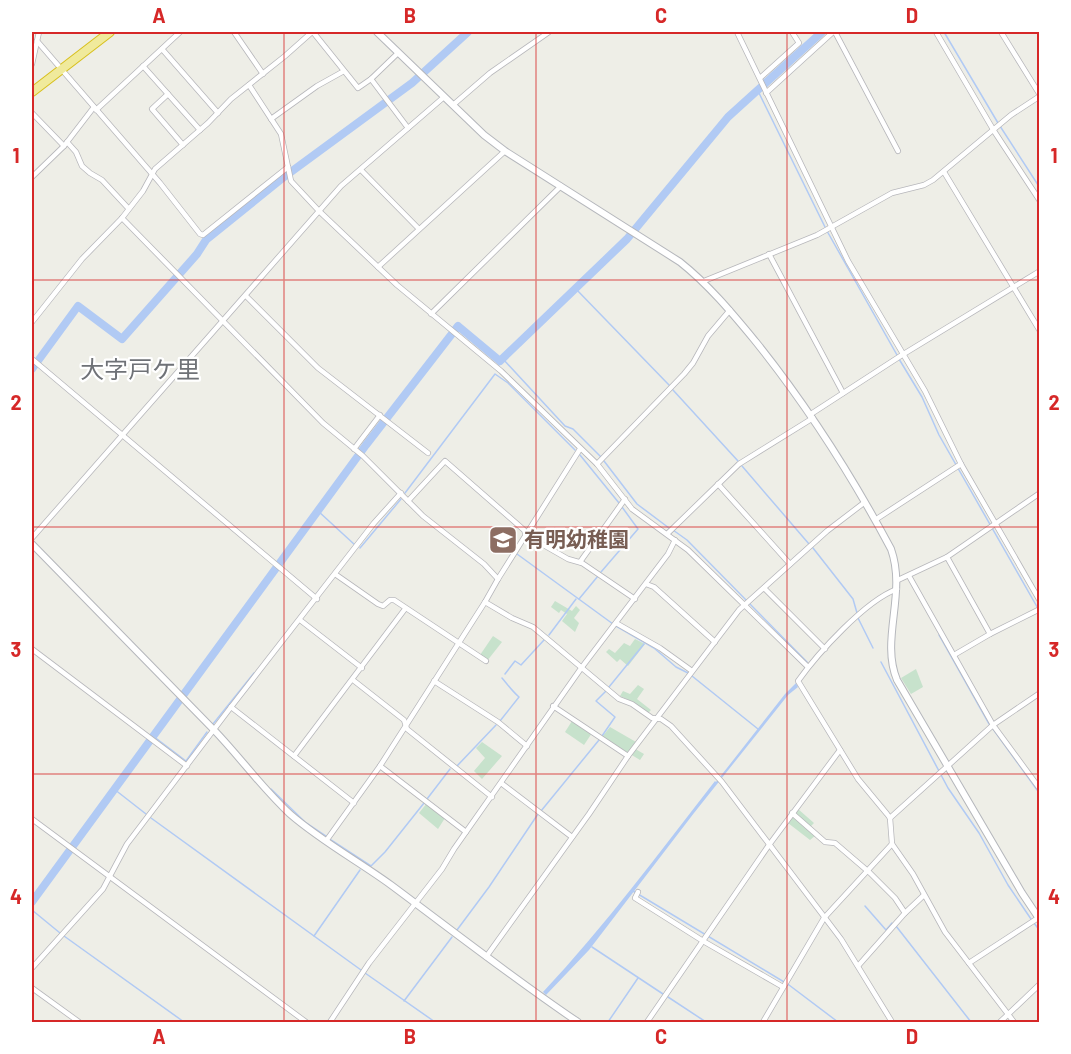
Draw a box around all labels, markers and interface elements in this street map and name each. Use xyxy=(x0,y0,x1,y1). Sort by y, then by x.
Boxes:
text: A xyxy=(152,3,166,27)
text: B xyxy=(404,3,416,27)
text: C xyxy=(655,3,667,27)
text: D xyxy=(906,3,918,27)
text: 1 xyxy=(12,143,20,167)
text: 1 xyxy=(1050,143,1058,167)
district label: 大字戸ケ里 xyxy=(80,354,200,383)
text: 2 xyxy=(10,390,22,414)
text: 2 xyxy=(1048,390,1060,414)
school or university icon: 有明幼稚園 xyxy=(487,524,519,556)
place label: 有明幼稚園 xyxy=(524,526,629,551)
text: 3 xyxy=(11,637,21,661)
text: 3 xyxy=(1049,637,1059,661)
text: 4 xyxy=(10,884,22,908)
text: 4 xyxy=(1048,884,1060,908)
text: A xyxy=(152,1024,166,1048)
text: B xyxy=(404,1024,416,1048)
text: C xyxy=(655,1024,667,1048)
text: D xyxy=(906,1024,918,1048)

